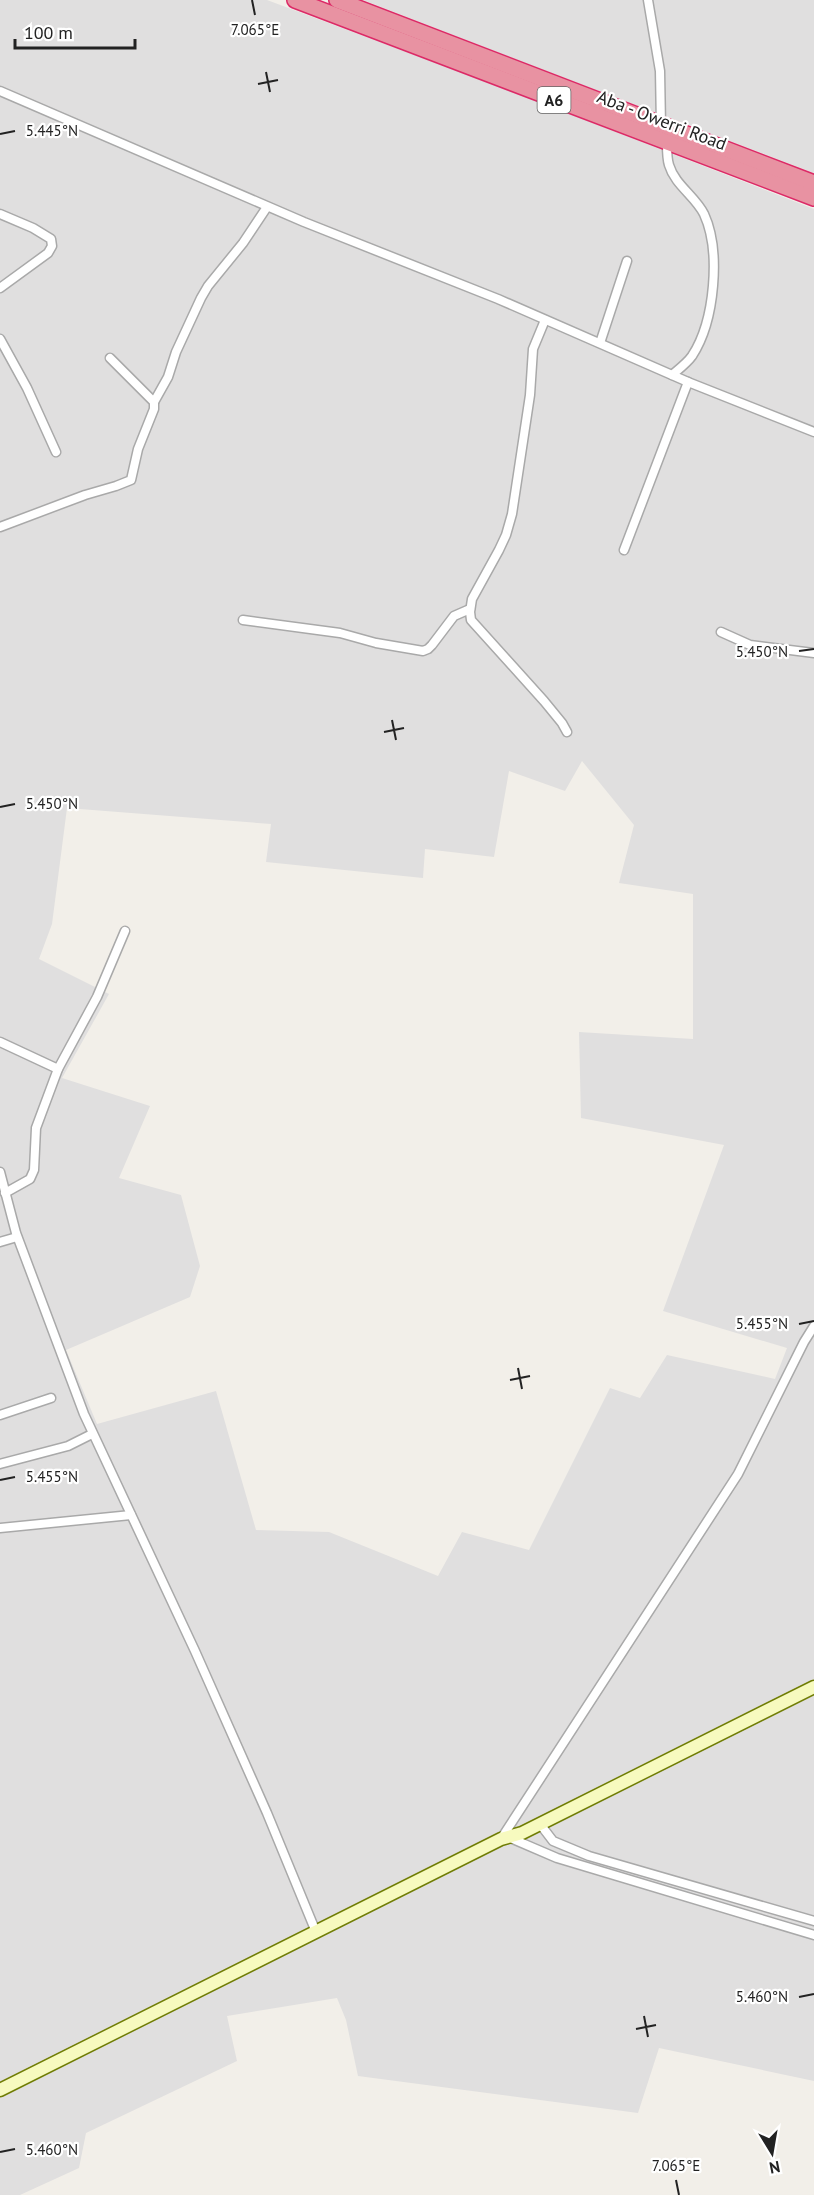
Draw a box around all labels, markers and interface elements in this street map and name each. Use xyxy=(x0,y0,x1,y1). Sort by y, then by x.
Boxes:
scale bar xyxy=(15,12,135,50)
text: 7.065°E xyxy=(231,20,279,39)
text: 100 m xyxy=(24,21,73,44)
street label: Aba - Owerri Road xyxy=(594,85,730,155)
road number: A6 xyxy=(538,87,570,113)
text: 5.445°N xyxy=(26,121,78,140)
text: 5.450°N xyxy=(736,642,788,661)
text: 5.450°N xyxy=(26,794,78,813)
text: 5.455°N xyxy=(736,1314,788,1333)
text: 5.455°N xyxy=(26,1467,78,1486)
text: 5.460°N xyxy=(736,1987,788,2006)
north arrow xyxy=(742,2123,802,2183)
text: 5.460°N xyxy=(26,2140,78,2159)
text: 7.065°E xyxy=(652,2156,700,2175)
text: N xyxy=(768,2157,782,2179)

